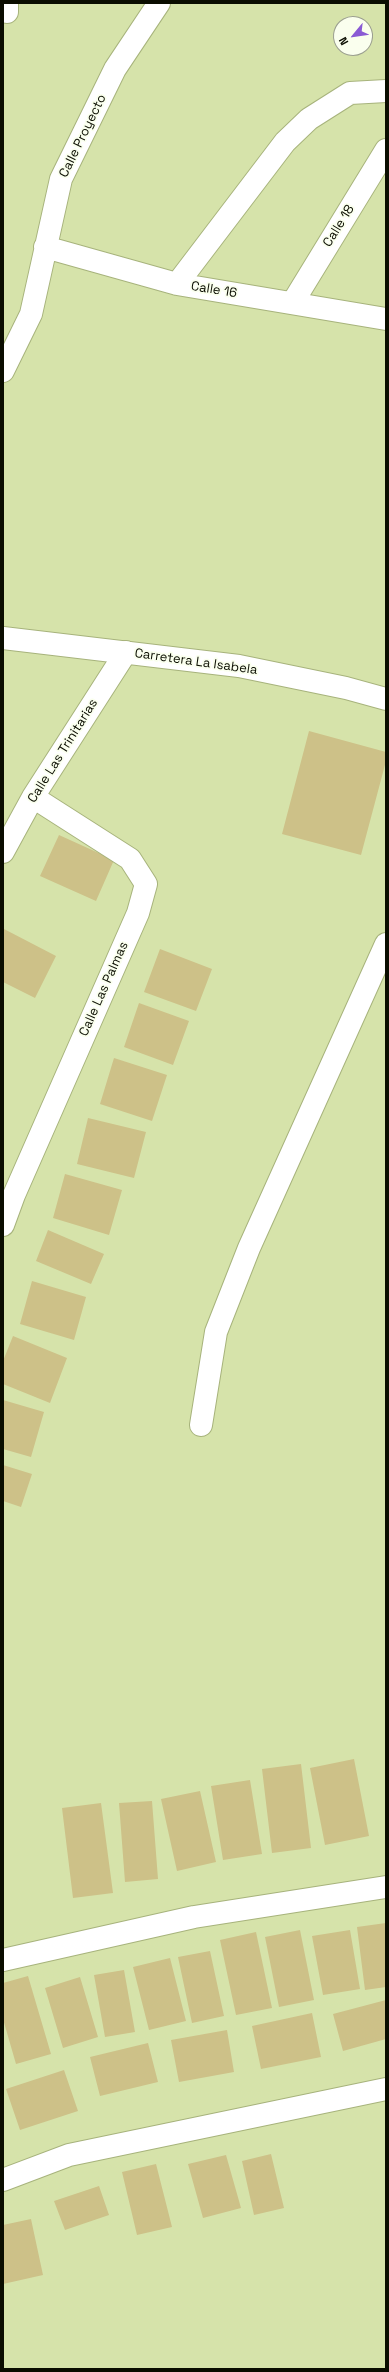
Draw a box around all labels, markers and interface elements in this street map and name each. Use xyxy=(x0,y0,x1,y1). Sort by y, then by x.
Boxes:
north arrow xyxy=(333,16,373,56)
text: N xyxy=(335,35,351,48)
street label: Calle Proyecto xyxy=(56,92,110,180)
street label: Calle 18 xyxy=(320,202,358,250)
street label: Calle 16 xyxy=(190,279,238,301)
street label: Carretera La Isabela xyxy=(134,646,258,678)
street label: Calle Las Trinitarias xyxy=(25,696,101,806)
street label: Calle Las Palmas xyxy=(76,939,132,1039)

